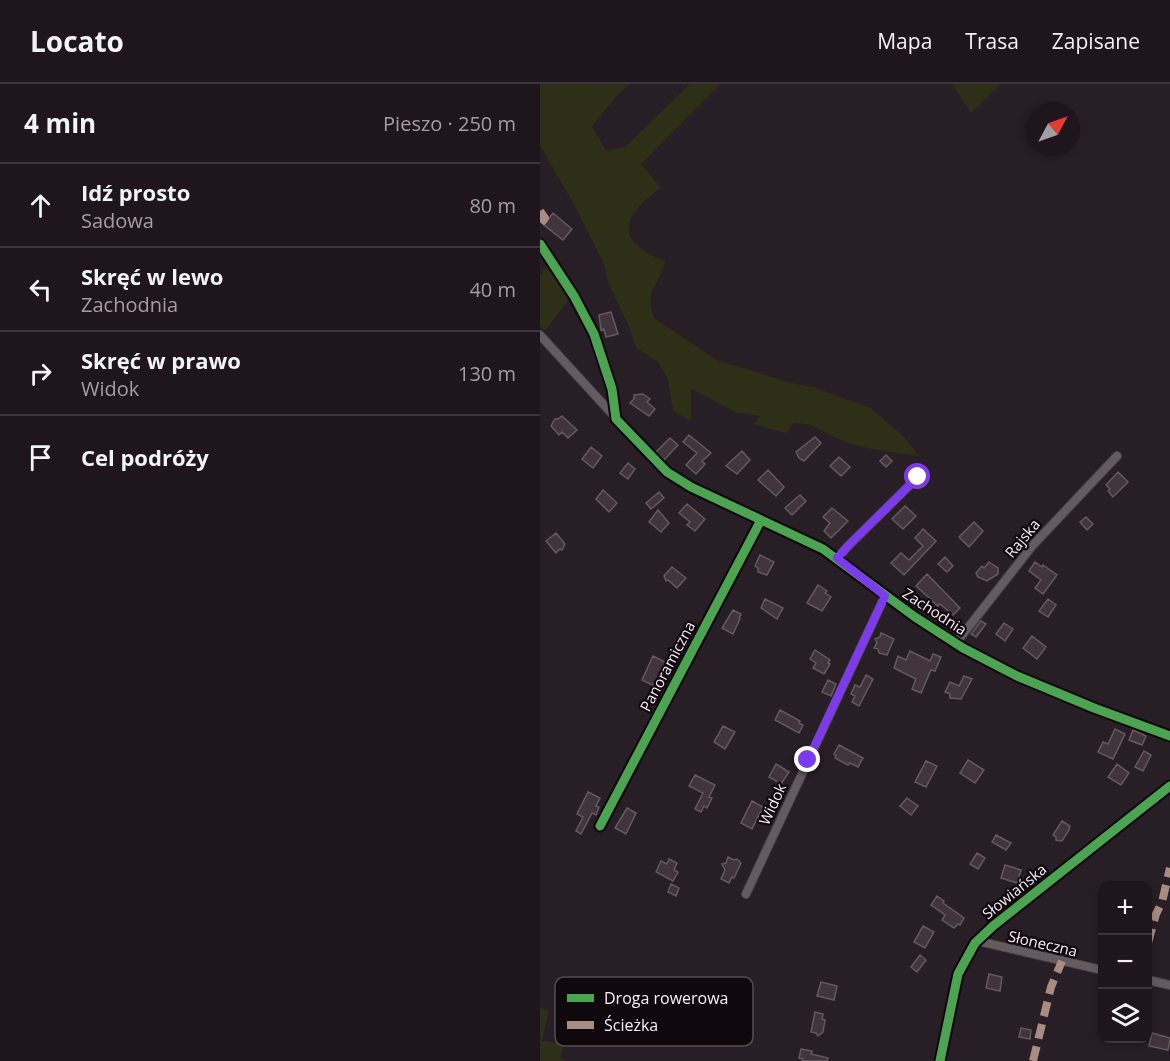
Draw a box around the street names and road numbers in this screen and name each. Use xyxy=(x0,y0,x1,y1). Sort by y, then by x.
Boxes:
street label: Rajska xyxy=(1000,514,1044,562)
street label: Zachodnia xyxy=(899,583,971,639)
street label: Panoramiczna xyxy=(635,617,699,715)
street label: Widok xyxy=(754,780,790,828)
street label: Słowiańska xyxy=(978,859,1050,923)
street label: Słoneczna xyxy=(1006,925,1080,961)

